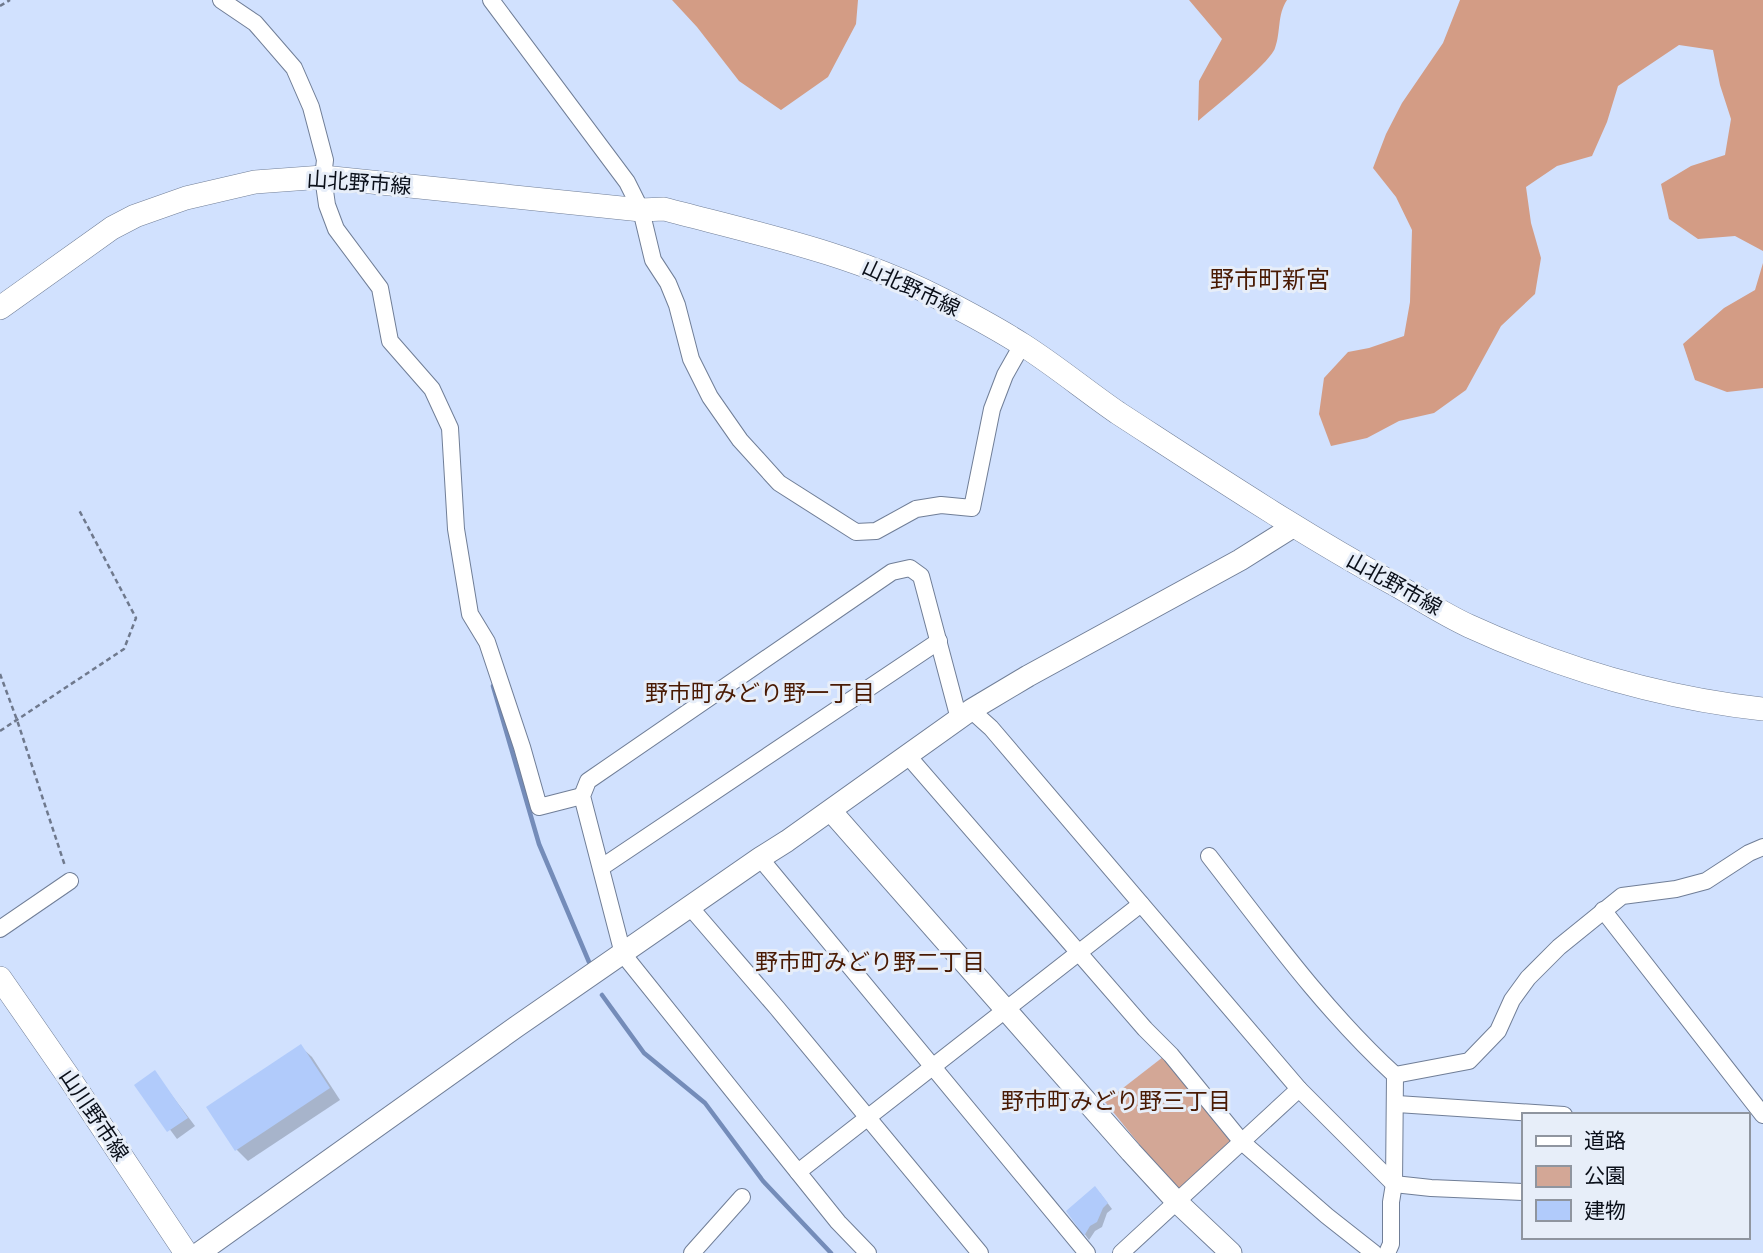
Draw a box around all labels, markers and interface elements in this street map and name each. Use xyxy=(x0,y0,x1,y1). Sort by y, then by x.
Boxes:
street label: 山北野市線 xyxy=(306,166,412,198)
street label: 山北野市線 xyxy=(859,254,964,320)
district label: 野市町新宮 xyxy=(1210,266,1330,293)
street label: 山北野市線 xyxy=(1343,547,1446,619)
district label: 野市町みどり野一丁目 xyxy=(645,680,875,706)
district label: 野市町みどり野二丁目 xyxy=(755,949,985,975)
street label: 山川野市線 xyxy=(56,1064,134,1165)
district label: 野市町みどり野三丁目 xyxy=(1001,1088,1231,1114)
legend xyxy=(1522,1113,1749,1239)
text: 道路 xyxy=(1584,1128,1626,1152)
text: 公園 xyxy=(1584,1163,1626,1187)
text: 建物 xyxy=(1584,1198,1626,1222)

